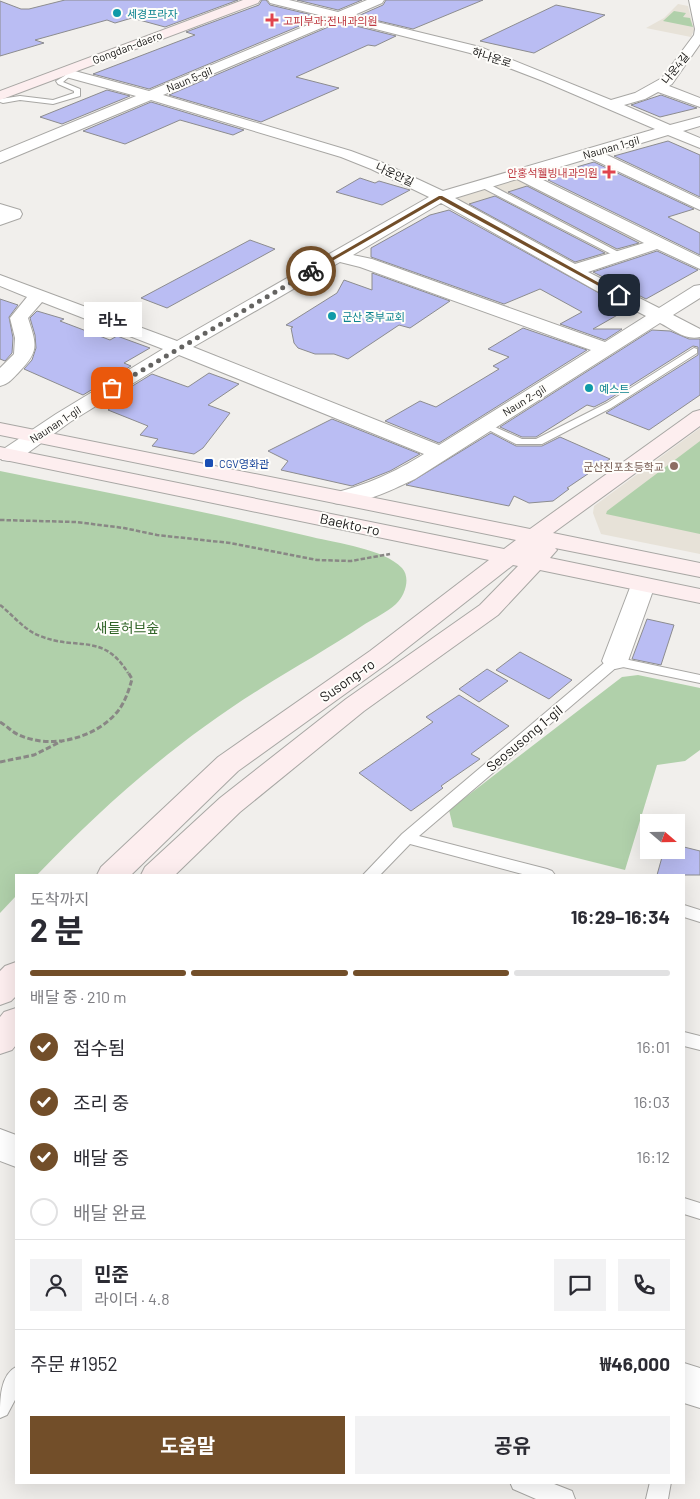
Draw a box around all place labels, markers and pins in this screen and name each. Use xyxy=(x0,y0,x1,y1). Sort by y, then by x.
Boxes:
marker: 세경프라자 xyxy=(111,7,123,19)
place label: 세경프라자 xyxy=(127,7,178,20)
marker: 고피부과;전내과의원 xyxy=(265,13,279,27)
place label: 고피부과;전내과의원 xyxy=(283,14,378,27)
marker: 안홍석웰빙내과의원 xyxy=(602,165,616,179)
place label: 안홍석웰빙내과의원 xyxy=(507,166,598,179)
pin xyxy=(598,274,640,316)
callout: 라노 xyxy=(83,303,141,338)
marker: 군산 중부교회 xyxy=(326,310,338,322)
place label: 군산 중부교회 xyxy=(342,310,405,323)
pin xyxy=(91,367,133,409)
marker: 예스트 xyxy=(583,382,595,394)
place label: 예스트 xyxy=(599,382,629,395)
marker: CGV영화관 xyxy=(203,457,215,469)
place label: CGV영화관 xyxy=(219,457,269,470)
place label: 군산진포초등학교 xyxy=(583,460,664,473)
marker: 군산진포초등학교 xyxy=(668,460,680,472)

